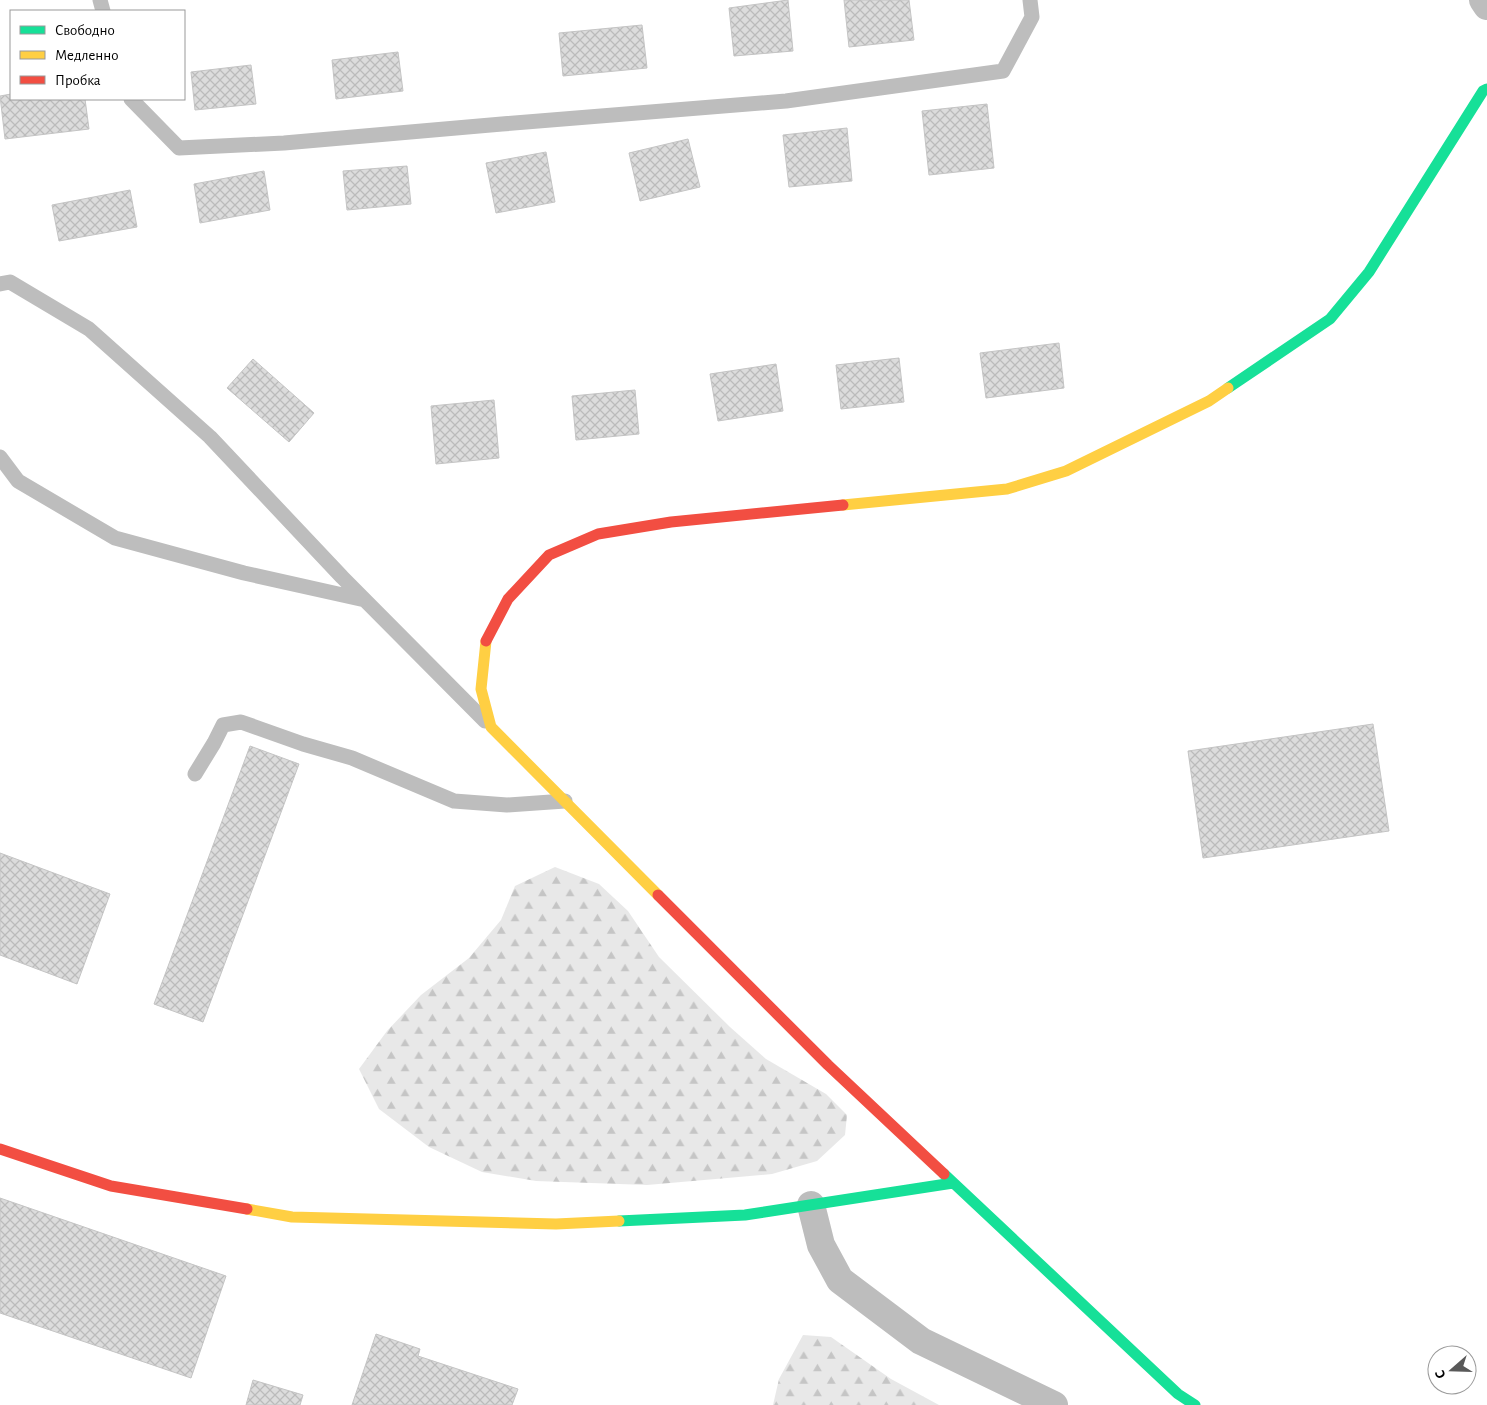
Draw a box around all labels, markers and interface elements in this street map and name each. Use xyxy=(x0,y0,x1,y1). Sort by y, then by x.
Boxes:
legend xyxy=(10,10,185,100)
text: Свободно xyxy=(55,23,115,38)
text: Медленно xyxy=(55,48,119,63)
text: Пробка xyxy=(55,73,101,88)
north arrow xyxy=(1427,1345,1477,1395)
text: С xyxy=(1433,1368,1449,1380)

